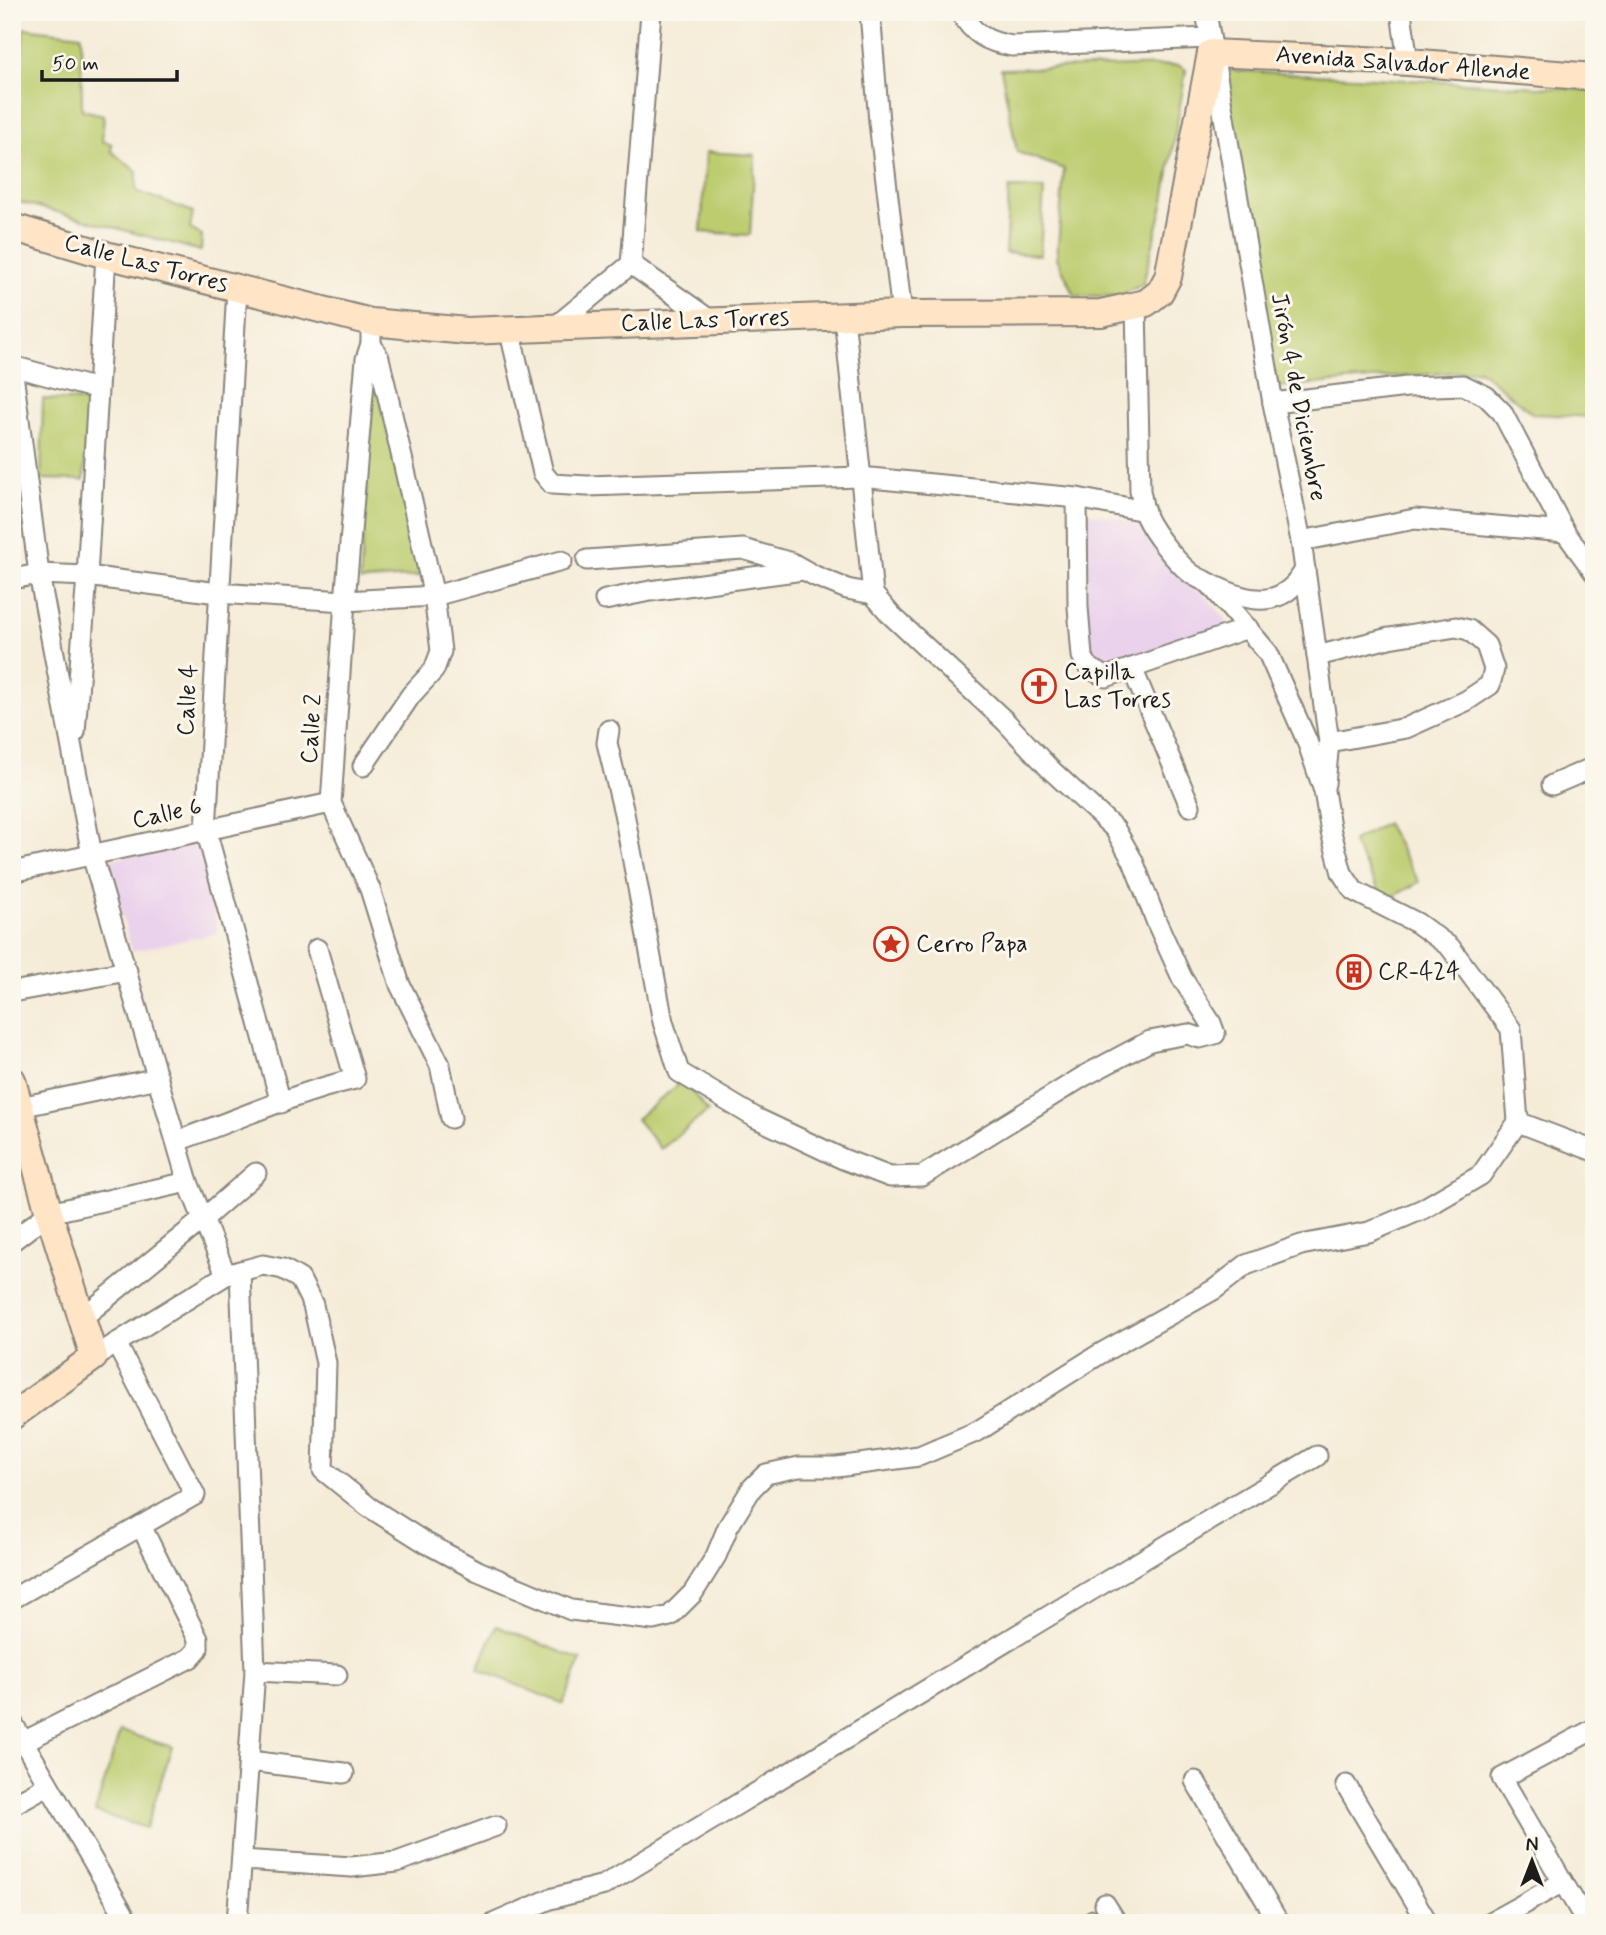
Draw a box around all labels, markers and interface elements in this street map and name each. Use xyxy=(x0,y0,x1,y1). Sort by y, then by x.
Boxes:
scale bar xyxy=(42,38,177,82)
street label: Avenida Salvador Allende xyxy=(1275,40,1531,88)
text: 50 m xyxy=(52,50,99,78)
street label: Calle Las Torres xyxy=(61,227,231,301)
street label: Jirón 4 de Diciembre xyxy=(1263,290,1333,504)
street label: Calle Las Torres xyxy=(620,303,790,339)
place label: Capilla Las Torres xyxy=(1064,657,1171,716)
street label: Calle 4 xyxy=(171,663,205,737)
church icon: Capilla Las Torres xyxy=(1020,667,1058,705)
street label: Calle 2 xyxy=(294,693,330,765)
street label: Calle 6 xyxy=(129,792,205,836)
place icon: Cerro Papa xyxy=(872,925,910,963)
place label: Cerro Papa xyxy=(916,929,1028,960)
building icon: CR-424 xyxy=(1335,953,1373,991)
place label: CR-424 xyxy=(1378,957,1460,988)
north arrow xyxy=(1498,1826,1568,1896)
text: N xyxy=(1526,1833,1538,1858)

